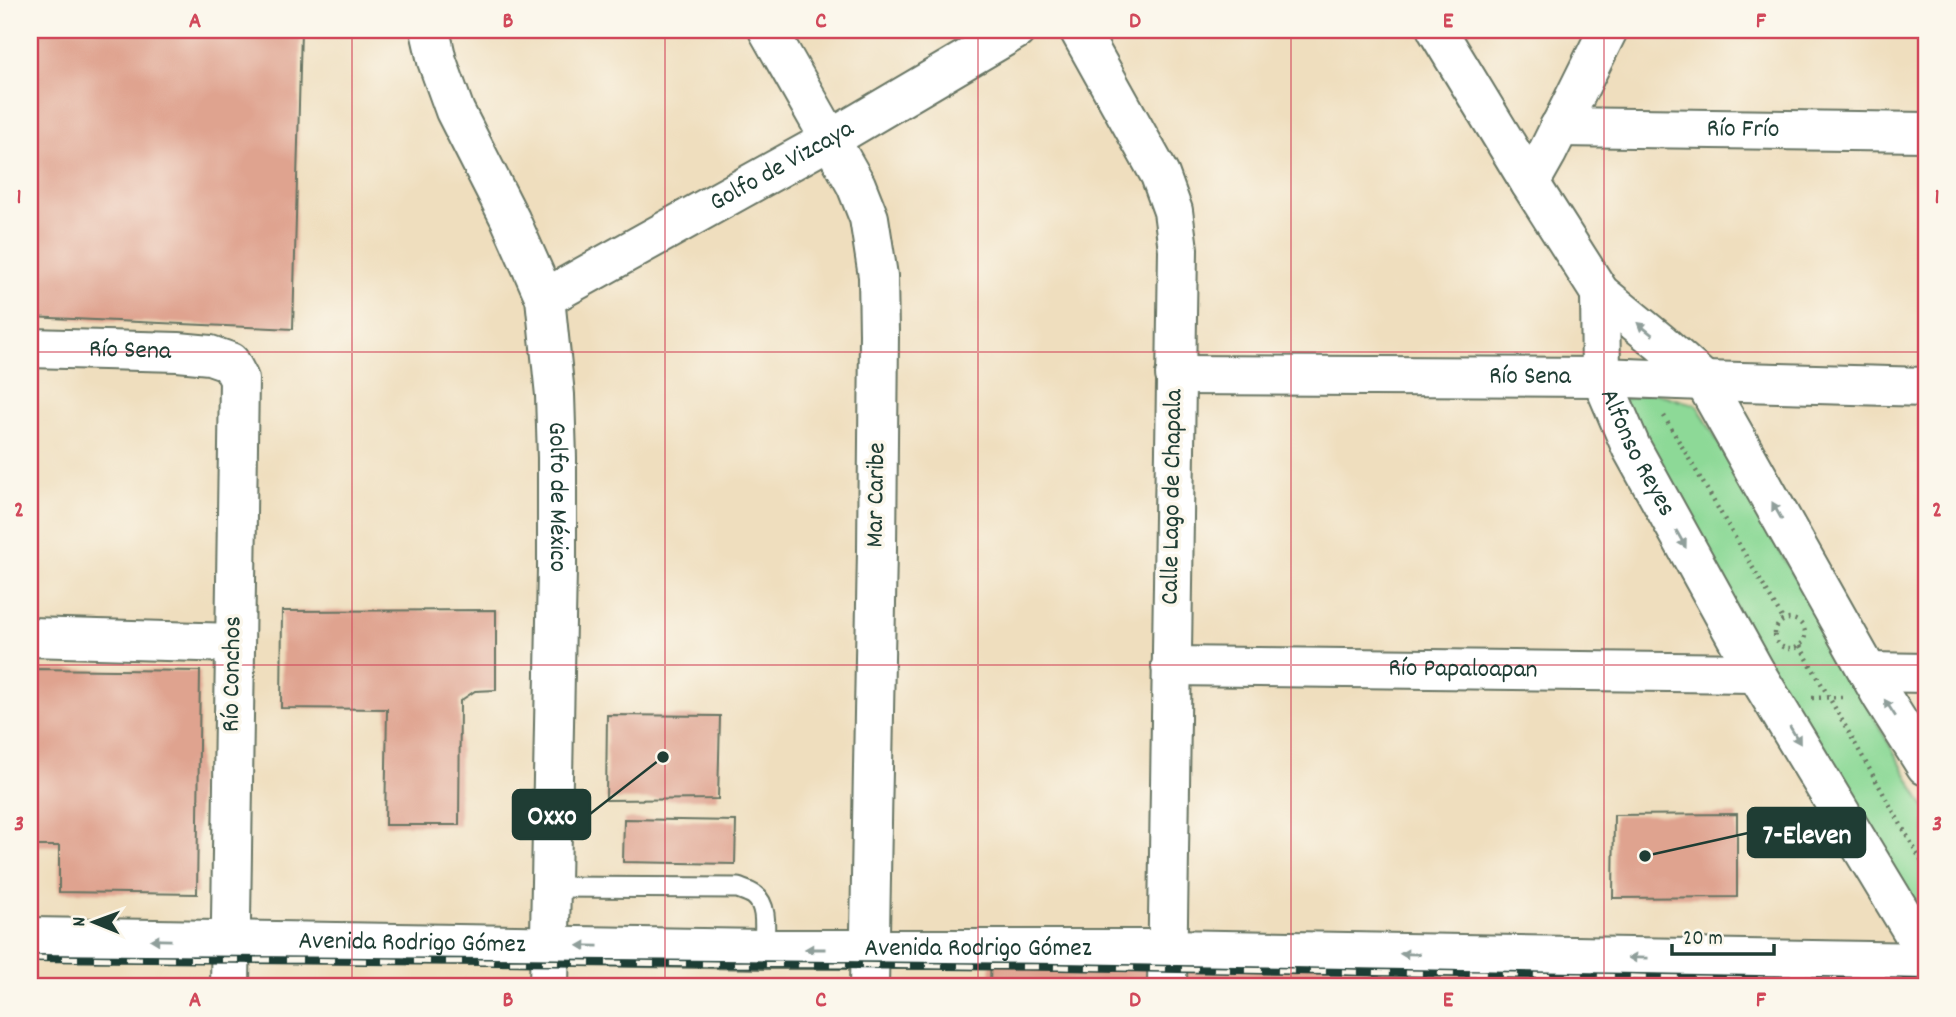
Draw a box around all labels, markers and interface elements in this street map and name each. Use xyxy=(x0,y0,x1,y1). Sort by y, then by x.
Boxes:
text: A xyxy=(189,6,201,39)
text: B xyxy=(503,6,514,39)
text: C xyxy=(815,6,827,39)
text: D xyxy=(1129,6,1141,39)
text: E xyxy=(1443,6,1454,39)
text: F xyxy=(1756,6,1767,39)
street label: Golfo de Vizcaya xyxy=(703,111,861,221)
street label: Río Frío xyxy=(1706,111,1780,148)
text: 1 xyxy=(16,182,22,215)
text: 1 xyxy=(1934,182,1940,215)
one-way arrow xyxy=(1636,322,1654,337)
street label: Río Sena xyxy=(88,331,172,370)
street label: Río Sena xyxy=(1489,358,1572,395)
street label: Alfonso Reyes xyxy=(1590,383,1685,524)
street label: Calle Lago de Chapala xyxy=(1153,388,1193,605)
street label: Golfo de México xyxy=(537,421,576,572)
street label: Mar Caribe xyxy=(858,442,896,548)
text: 2 xyxy=(14,495,24,528)
text: 2 xyxy=(1932,495,1942,528)
one-way arrow xyxy=(1771,501,1783,520)
one-way arrow xyxy=(1675,529,1687,548)
street label: Río Conchos xyxy=(213,616,253,732)
street label: Río Papaloapan xyxy=(1388,650,1538,689)
one-way arrow xyxy=(1883,699,1896,718)
one-way arrow xyxy=(1789,726,1801,745)
callout: Oxxo xyxy=(513,790,590,839)
text: Oxxo xyxy=(527,799,577,839)
callout: 7-Eleven xyxy=(1748,808,1865,857)
text: 3 xyxy=(14,809,24,842)
text: 3 xyxy=(1932,809,1942,842)
text: 7-Eleven xyxy=(1763,818,1852,858)
north arrow xyxy=(60,888,130,958)
scale bar xyxy=(1672,912,1774,956)
text: N xyxy=(67,917,94,927)
street label: Avenida Rodrigo Gómez xyxy=(298,923,526,964)
text: 20 m xyxy=(1683,925,1723,955)
street label: Avenida Rodrigo Gómez xyxy=(864,931,1092,968)
one-way arrow xyxy=(150,934,172,946)
one-way arrow xyxy=(576,940,598,952)
one-way arrow xyxy=(804,943,826,955)
one-way arrow xyxy=(1399,948,1421,959)
one-way arrow xyxy=(1626,952,1648,964)
text: A xyxy=(189,985,201,1017)
text: B xyxy=(503,985,514,1017)
text: C xyxy=(815,985,827,1017)
text: D xyxy=(1129,985,1141,1017)
text: E xyxy=(1443,985,1454,1017)
text: F xyxy=(1756,985,1767,1017)

